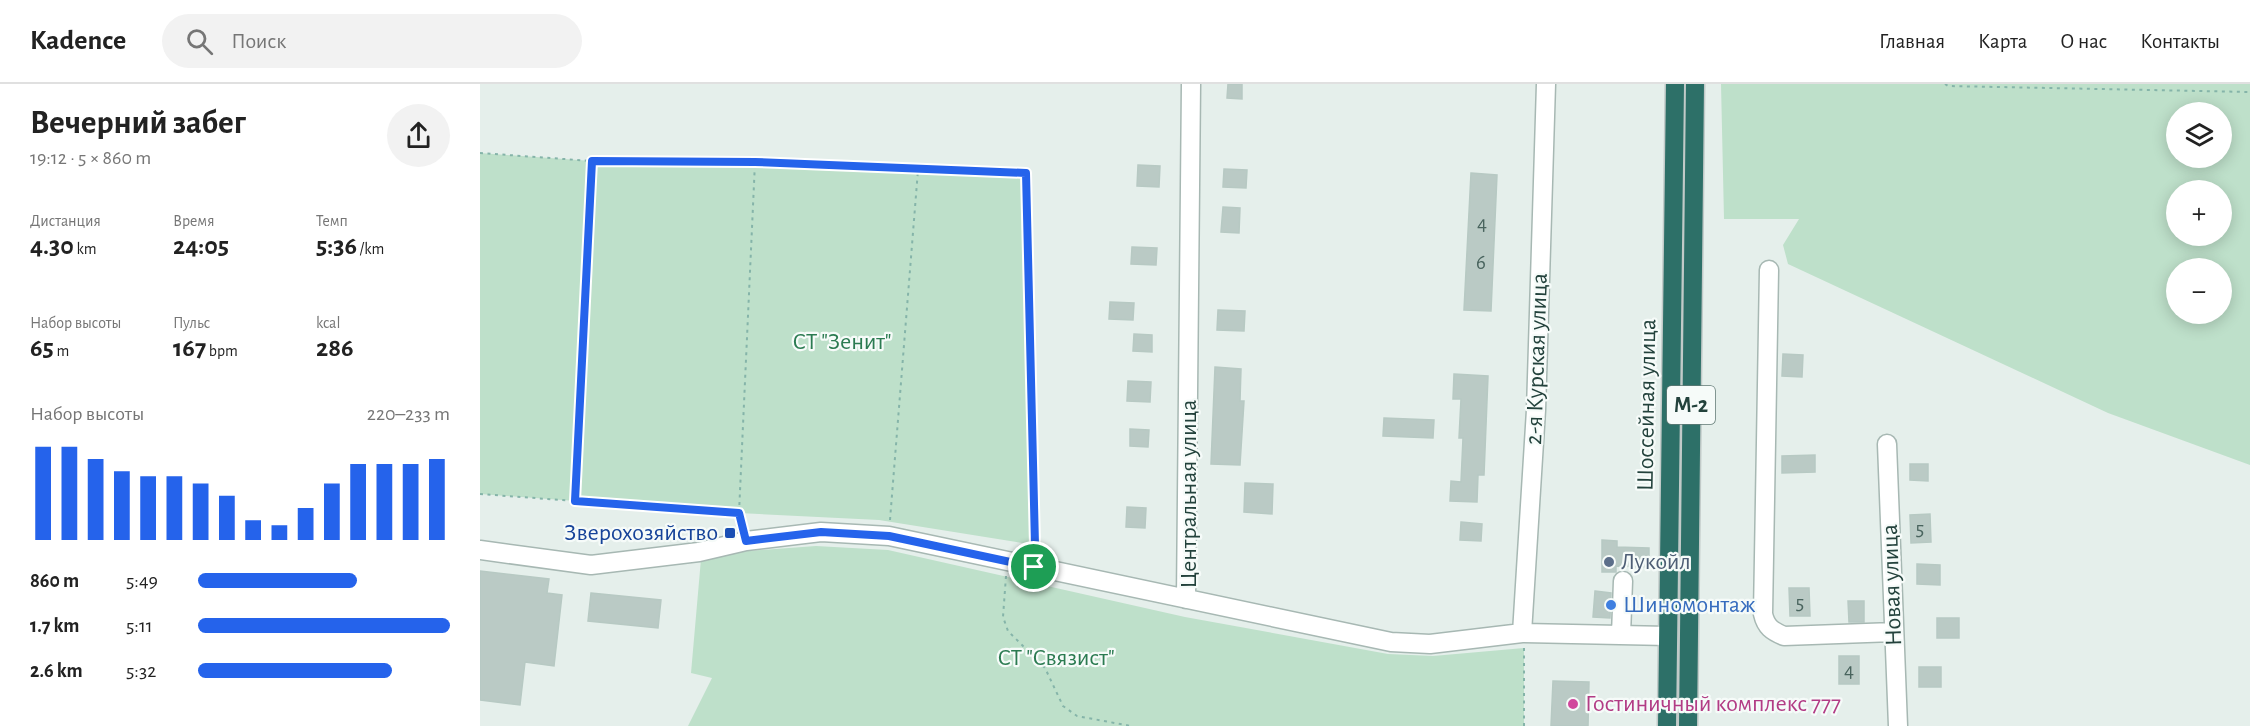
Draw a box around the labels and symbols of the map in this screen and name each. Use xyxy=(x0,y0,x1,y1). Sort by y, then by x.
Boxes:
house number: 4 xyxy=(1477,213,1487,234)
house number: 6 xyxy=(1476,252,1486,273)
street label: 2-я Курская улица xyxy=(1522,273,1552,445)
street label: Шоссейная улица xyxy=(1633,319,1661,491)
park label: СТ "Зенит" xyxy=(792,330,892,354)
road number: М-2 xyxy=(1667,386,1715,424)
street label: Центральная улица xyxy=(1177,400,1201,588)
house number: 5 xyxy=(1916,518,1924,539)
place label: Зверохозяйство xyxy=(564,521,718,545)
street label: Новая улица xyxy=(1878,524,1906,646)
marker: Зверохозяйство xyxy=(723,526,737,540)
pin xyxy=(1008,541,1059,592)
place label: Лукойл xyxy=(1621,550,1691,574)
marker: Лукойл xyxy=(1602,555,1616,569)
house number: 5 xyxy=(1796,592,1804,613)
place label: Шиномонтаж xyxy=(1623,593,1756,617)
marker: Шиномонтаж xyxy=(1604,598,1618,612)
park label: СТ "Связист" xyxy=(997,646,1115,670)
house number: 4 xyxy=(1844,660,1854,681)
place label: Гостиничный комплекс 777 xyxy=(1585,692,1841,716)
marker: Гостиничный комплекс 777 xyxy=(1566,697,1580,711)

